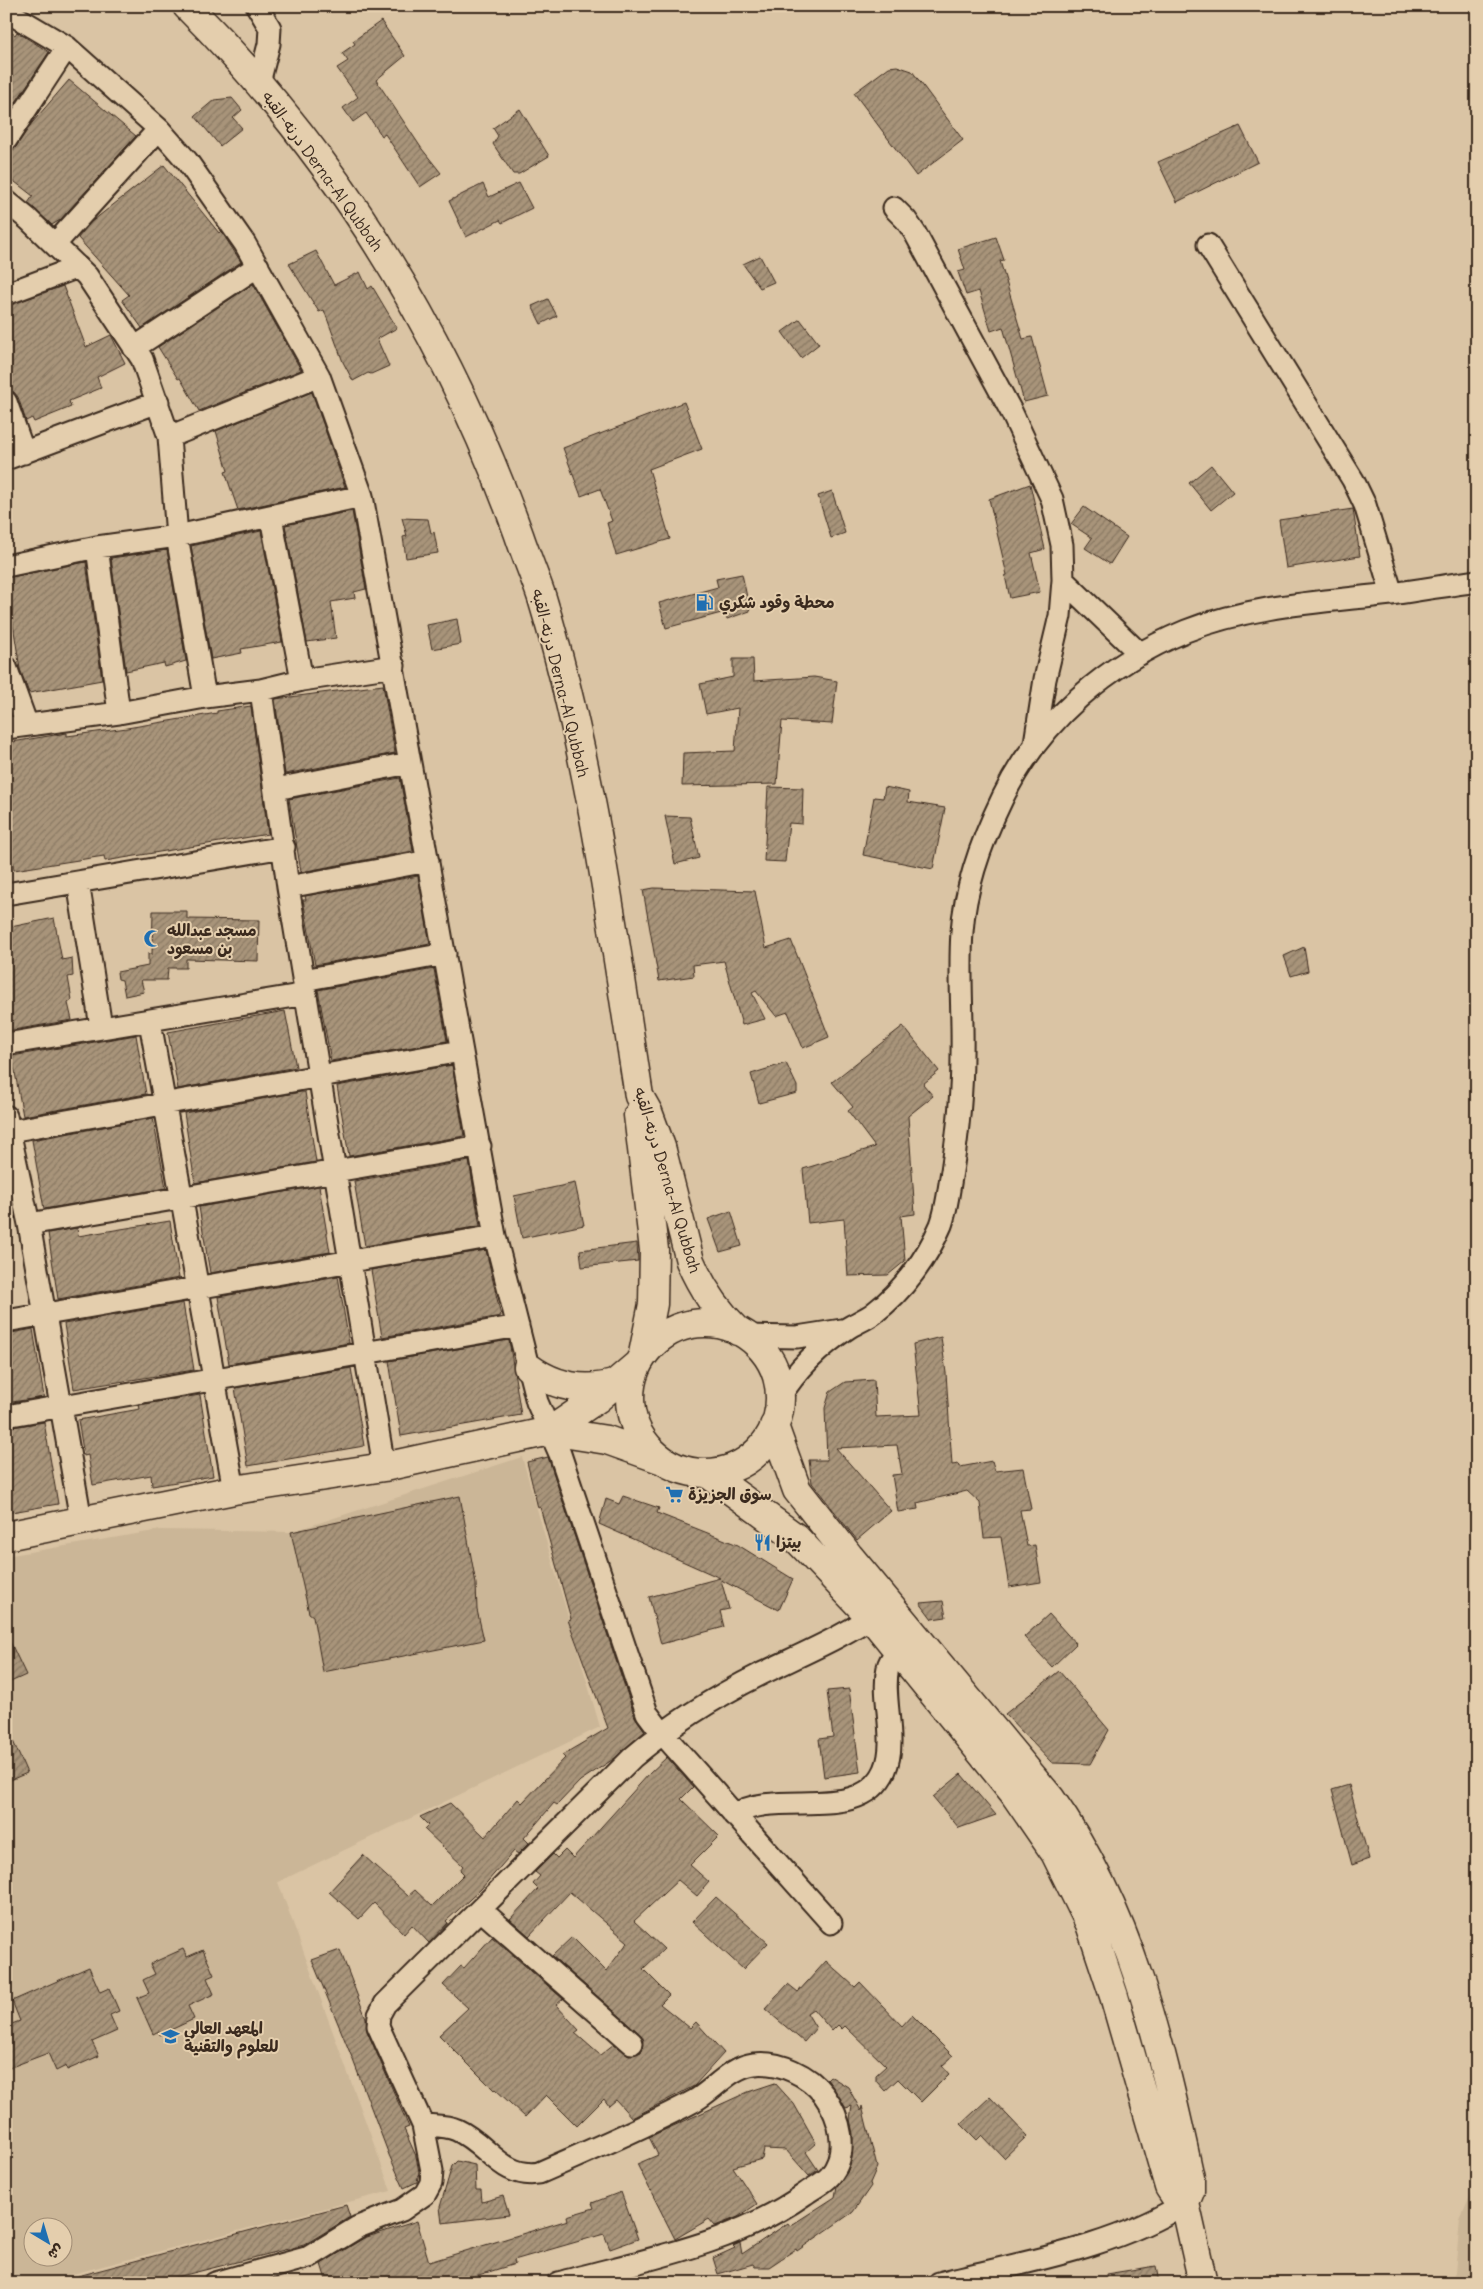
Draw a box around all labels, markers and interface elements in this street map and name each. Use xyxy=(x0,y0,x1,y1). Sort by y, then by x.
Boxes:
street label: درنه-القبه Derna-Al Qubbah xyxy=(258,87,388,255)
street label: درنه-القبه Derna-Al Qubbah xyxy=(528,587,594,779)
fuel station icon: محطة وقود شكري xyxy=(695,592,715,612)
place label: محطة وقود شكري xyxy=(719,592,835,615)
place label: مسجد عبدالله بن مسعود xyxy=(167,920,257,960)
mosque icon: مسجد عبدالله بن مسعود xyxy=(143,929,163,949)
street label: درنه-القبه Derna-Al Qubbah xyxy=(630,1085,706,1275)
supermarket icon: سوق الجزيزة xyxy=(664,1484,684,1504)
place label: سوق الجزيزة xyxy=(688,1484,772,1505)
restaurant icon: بيتزا xyxy=(752,1532,772,1552)
place label: بيتزا xyxy=(776,1532,801,1552)
place label: المعهد العالي للعلوم والتقنية xyxy=(184,2018,279,2059)
school or university icon: المعهد العالي للعلوم والتقنية xyxy=(160,2027,180,2047)
north arrow xyxy=(22,2216,72,2266)
text: ش xyxy=(44,2240,68,2264)

